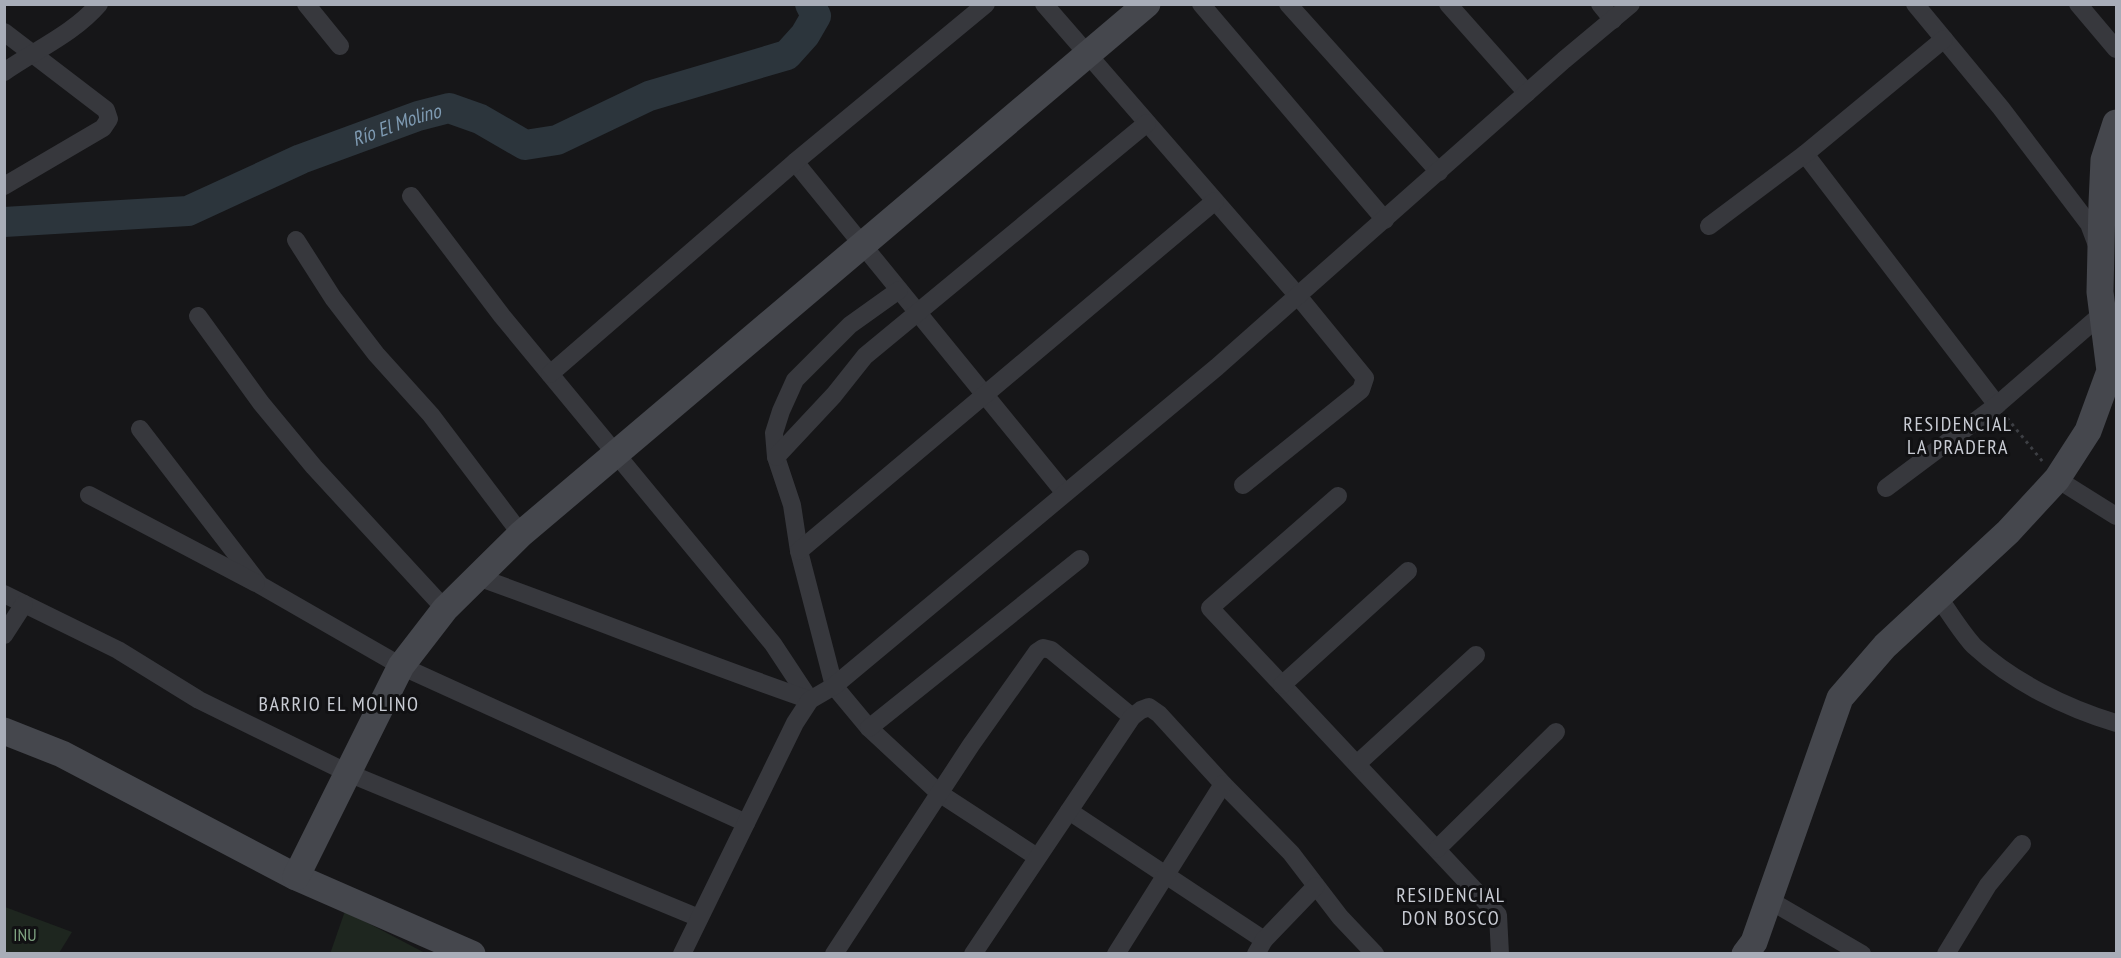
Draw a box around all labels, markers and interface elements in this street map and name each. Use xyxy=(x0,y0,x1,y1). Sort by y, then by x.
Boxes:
water label: Río El Molino xyxy=(348,97,445,152)
district label: RESIDENCIAL LA PRADERA xyxy=(1903,411,2013,460)
district label: BARRIO EL MOLINO xyxy=(259,691,419,717)
district label: RESIDENCIAL DON BOSCO xyxy=(1396,882,1506,931)
park label: INU xyxy=(13,923,37,946)

